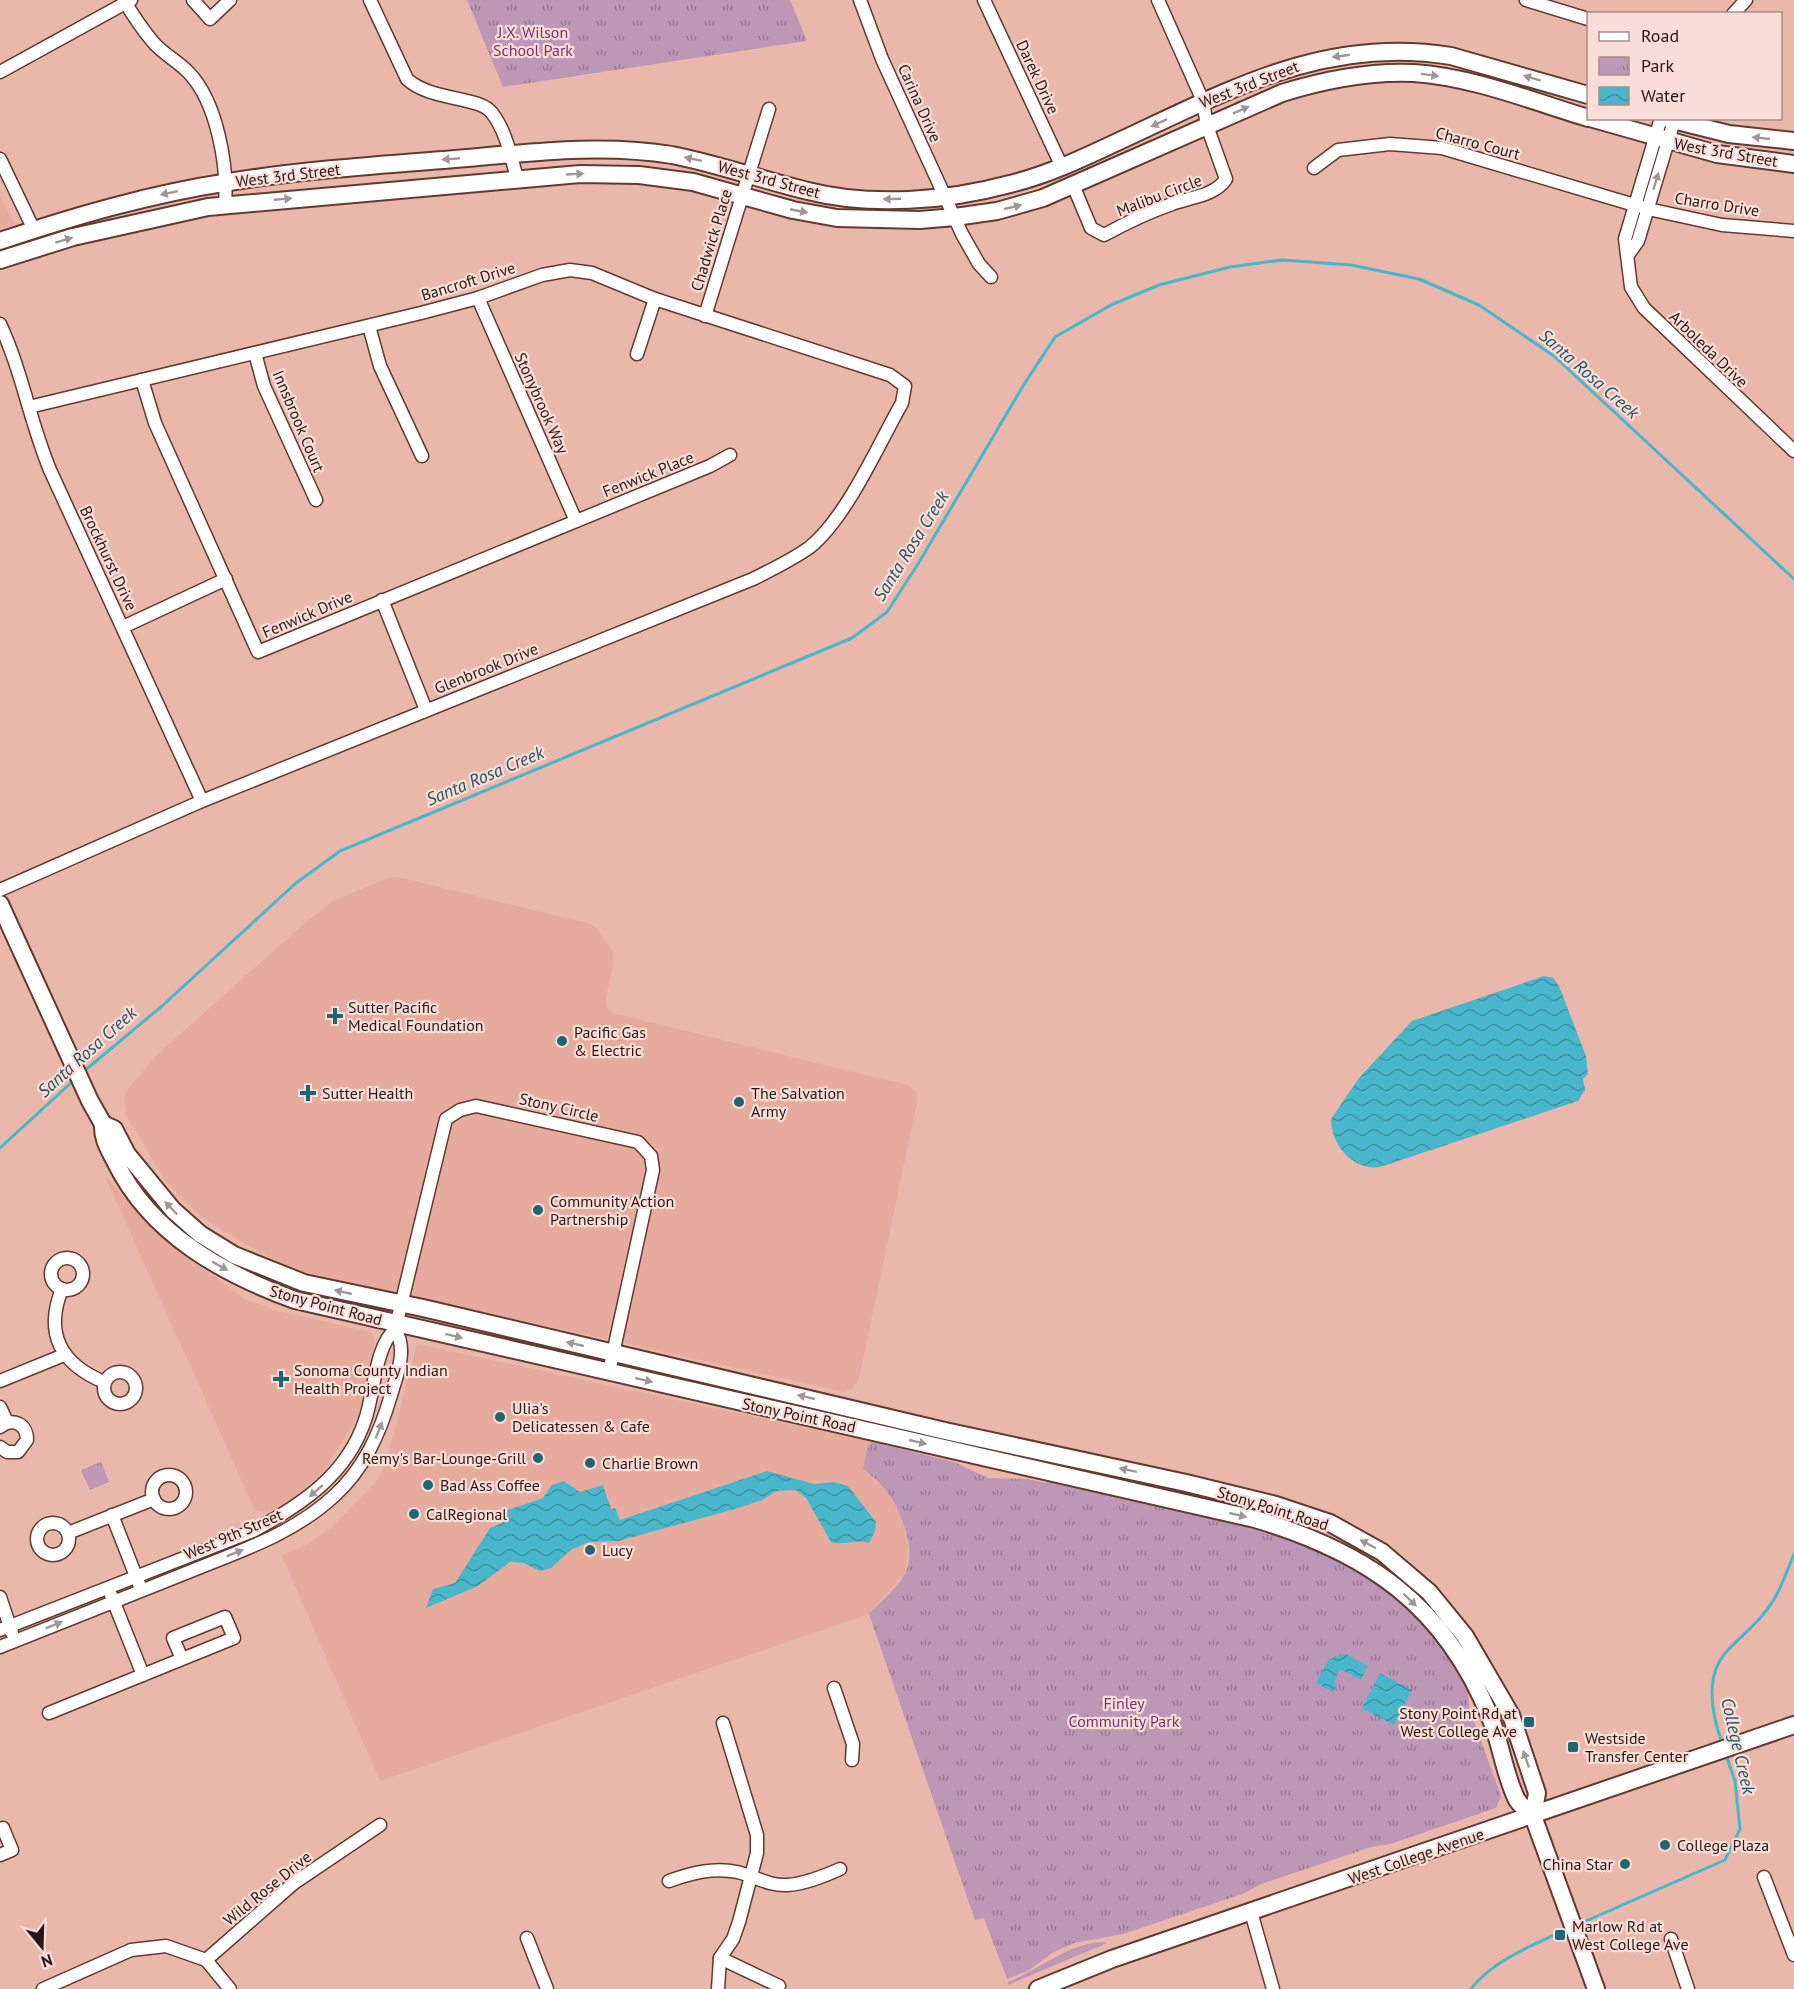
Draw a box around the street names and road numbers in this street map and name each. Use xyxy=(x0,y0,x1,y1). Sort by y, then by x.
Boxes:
street label: Darek Drive xyxy=(1012,37,1064,117)
street label: West 3rd Street xyxy=(1196,56,1302,112)
street label: Carina Drive xyxy=(894,61,946,145)
street label: Charro Court xyxy=(1434,122,1523,164)
street label: West 3rd Street xyxy=(1673,133,1780,171)
street label: West 3rd Street xyxy=(716,156,823,202)
street label: West 3rd Street xyxy=(235,159,342,191)
street label: Malibu Circle xyxy=(1113,170,1205,220)
street label: Chadwick Place xyxy=(686,187,736,293)
street label: Charro Drive xyxy=(1673,187,1761,221)
street label: Bancroft Drive xyxy=(418,257,518,305)
street label: Arboleda Drive xyxy=(1666,307,1752,391)
street label: Stonybrook Way xyxy=(511,349,574,457)
street label: Innsbrook Court xyxy=(269,367,330,475)
street label: Fenwick Place xyxy=(600,447,696,501)
street label: Brockhurst Drive xyxy=(76,502,142,614)
street label: Fenwick Drive xyxy=(259,586,355,642)
street label: Glenbrook Drive xyxy=(431,638,541,698)
street label: Stony Circle xyxy=(517,1088,601,1126)
street label: Stony Point Road xyxy=(267,1280,385,1330)
street label: Stony Point Road xyxy=(740,1393,858,1437)
street label: Stony Point Road xyxy=(1215,1482,1331,1534)
street label: West 9th Street xyxy=(181,1504,286,1564)
street label: West College Avenue xyxy=(1346,1823,1486,1889)
street label: Wild Rose Drive xyxy=(219,1846,315,1930)

